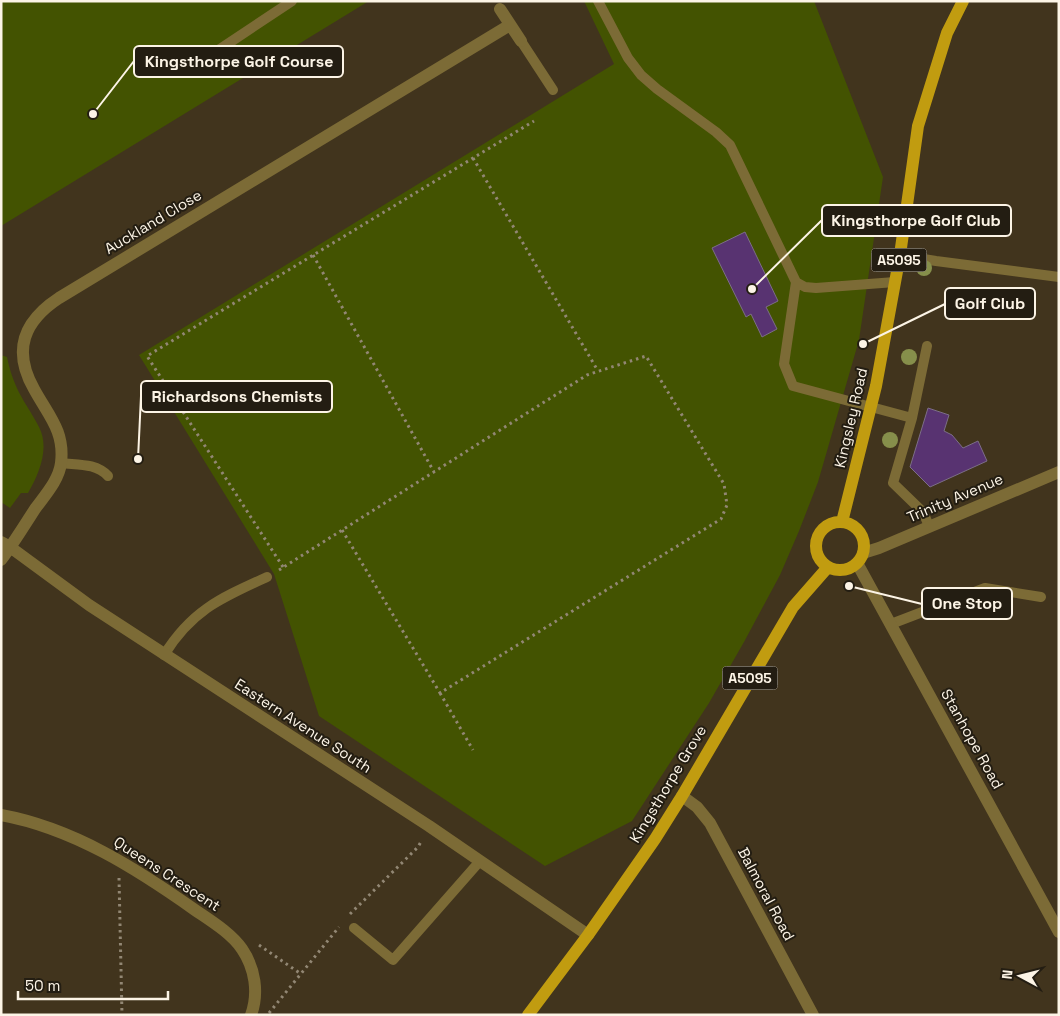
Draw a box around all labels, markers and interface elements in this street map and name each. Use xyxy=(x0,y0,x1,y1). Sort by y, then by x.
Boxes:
callout: Kingsthorpe Golf Course xyxy=(134,46,343,77)
text: Kingsthorpe Golf Course xyxy=(145,51,333,72)
street label: Auckland Close xyxy=(101,185,205,258)
callout: Kingsthorpe Golf Club xyxy=(822,205,1011,236)
text: Kingsthorpe Golf Club xyxy=(831,210,1001,231)
road number: A5095 xyxy=(872,248,926,272)
callout: Golf Club xyxy=(945,288,1035,319)
text: Golf Club xyxy=(955,293,1025,314)
street label: Kingsley Road xyxy=(830,366,871,470)
callout: Richardsons Chemists xyxy=(141,381,332,412)
text: Richardsons Chemists xyxy=(152,386,322,407)
street label: Trinity Avenue xyxy=(904,469,1006,526)
callout: One Stop xyxy=(922,588,1012,619)
text: One Stop xyxy=(932,593,1002,614)
road number: A5095 xyxy=(722,666,778,690)
street label: Eastern Avenue South xyxy=(231,674,375,777)
street label: Stanhope Road xyxy=(937,685,1008,792)
street label: Kingsthorpe Grove xyxy=(625,721,710,846)
street label: Queens Crescent xyxy=(110,832,224,915)
street label: Balmoral Road xyxy=(734,844,799,944)
north arrow xyxy=(995,951,1045,1001)
scale bar xyxy=(18,968,168,1000)
text: N xyxy=(998,969,1017,980)
text: 50 m xyxy=(25,976,60,995)

